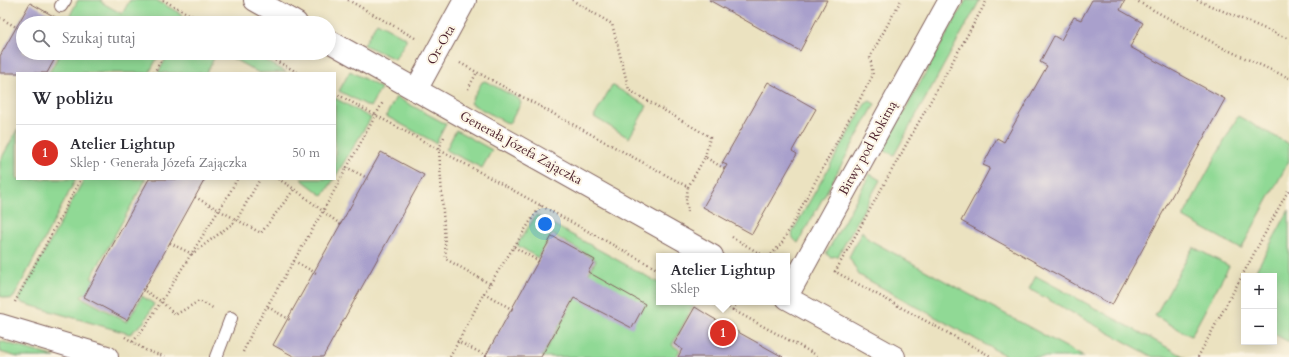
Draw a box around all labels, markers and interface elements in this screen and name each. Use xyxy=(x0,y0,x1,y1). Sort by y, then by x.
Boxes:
search box xyxy=(16,16,336,60)
street label: Or-Ota xyxy=(423,22,459,68)
icon: search xyxy=(30,27,52,49)
text: Szukaj tutaj xyxy=(62,28,136,48)
text: W pobliżu xyxy=(32,87,113,110)
street label: Bitwy pod Rokitną xyxy=(835,97,902,198)
street label: Generała Józefa Zajączka xyxy=(457,107,586,189)
text: Atelier Lightup xyxy=(70,134,175,154)
text: 1 xyxy=(42,144,48,162)
text: 50 m xyxy=(292,144,320,162)
text: Sklep · Generała Józefa Zajączka xyxy=(70,154,247,172)
your location xyxy=(535,214,555,234)
popup xyxy=(656,253,790,305)
text: Atelier Lightup xyxy=(670,260,776,280)
map controls xyxy=(1241,273,1277,345)
button: + xyxy=(1241,273,1277,309)
text: Sklep xyxy=(670,280,700,298)
button: − xyxy=(1241,309,1277,345)
pin: 1 xyxy=(710,318,736,348)

